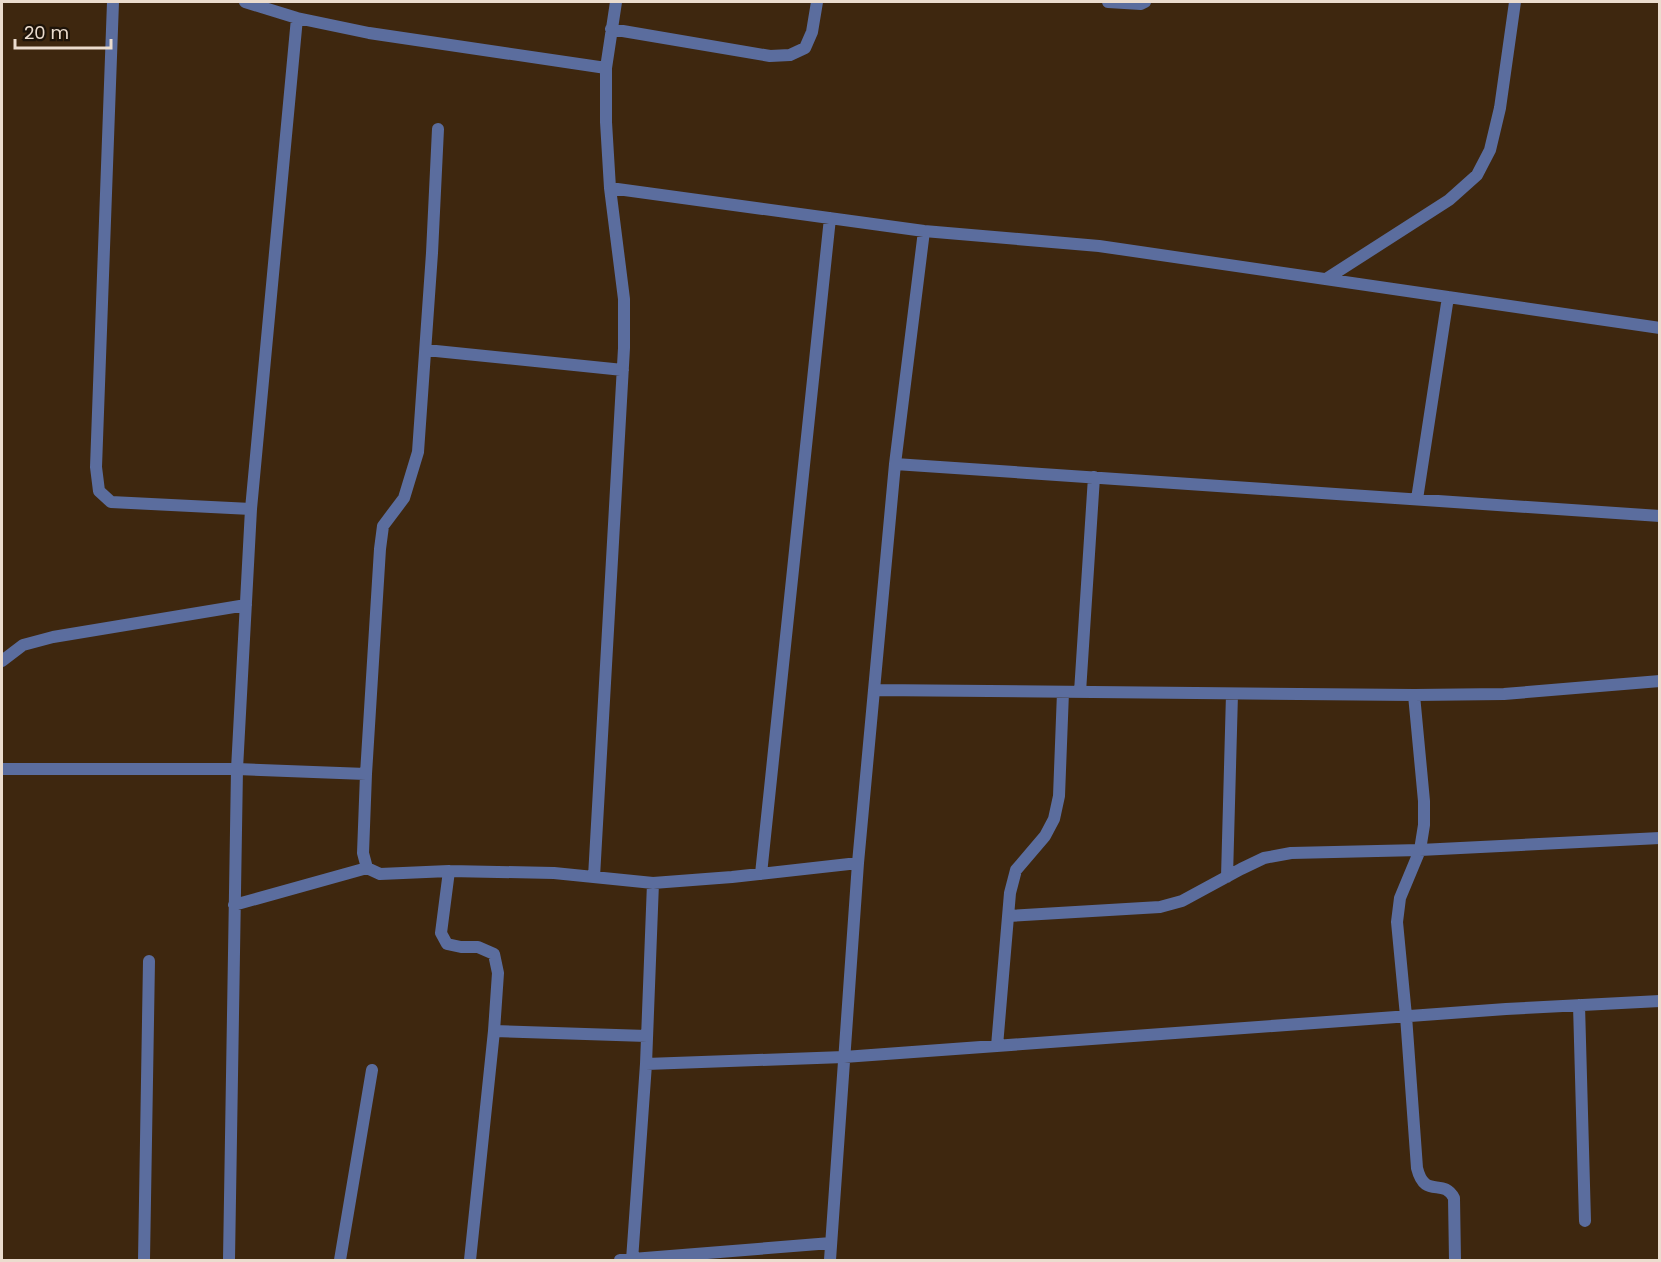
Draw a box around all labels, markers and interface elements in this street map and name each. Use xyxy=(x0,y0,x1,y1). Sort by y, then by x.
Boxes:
scale bar xyxy=(15,12,111,50)
text: 20 m xyxy=(24,20,69,45)

